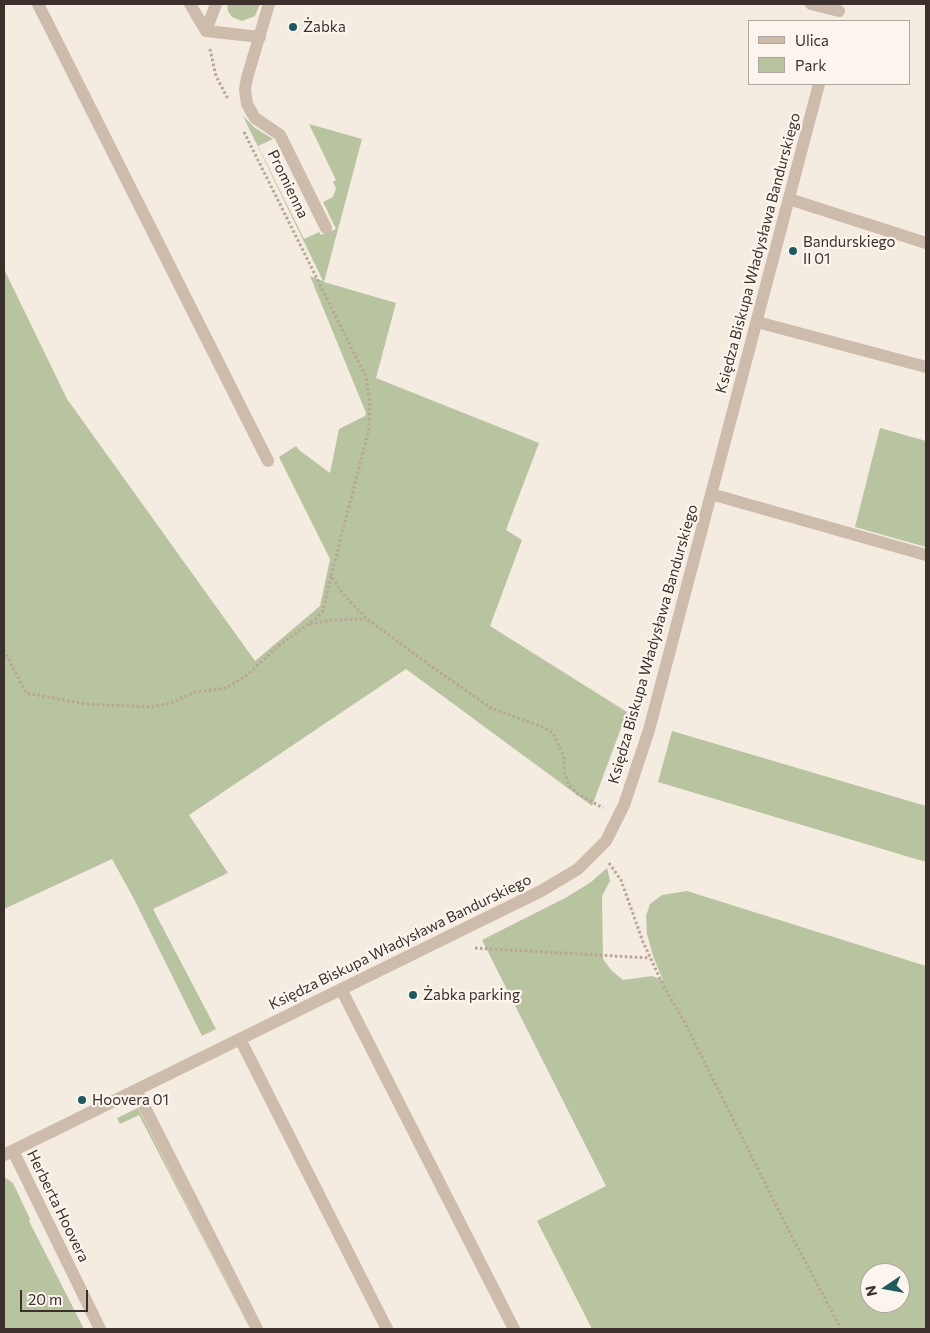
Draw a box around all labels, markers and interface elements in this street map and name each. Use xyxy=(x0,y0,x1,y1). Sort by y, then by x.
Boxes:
place label: Żabka xyxy=(303,18,346,36)
legend xyxy=(748,20,910,85)
marker: Żabka xyxy=(287,21,299,33)
text: Ulica xyxy=(795,31,829,49)
text: Park xyxy=(795,56,826,74)
street label: Księdza Biskupa Władysława Bandurskiego xyxy=(712,111,804,395)
street label: Promienna xyxy=(264,147,312,221)
place label: Bandurskiego II 01 xyxy=(803,233,896,268)
marker: Bandurskiego II 01 xyxy=(787,245,799,257)
street label: Księdza Biskupa Władysława Bandurskiego xyxy=(604,502,702,786)
street label: Księdza Biskupa Władysława Bandurskiego xyxy=(266,870,534,1014)
place label: Żabka parking xyxy=(423,986,520,1004)
marker: Żabka parking xyxy=(407,989,419,1001)
place label: Hoovera 01 xyxy=(92,1091,169,1109)
marker: Hoovera 01 xyxy=(76,1094,88,1106)
street label: Herberta Hoovera xyxy=(23,1147,93,1265)
north arrow xyxy=(860,1263,910,1313)
scale bar xyxy=(22,1280,90,1312)
text: N xyxy=(861,1284,880,1298)
text: 20 m xyxy=(28,1290,62,1308)

